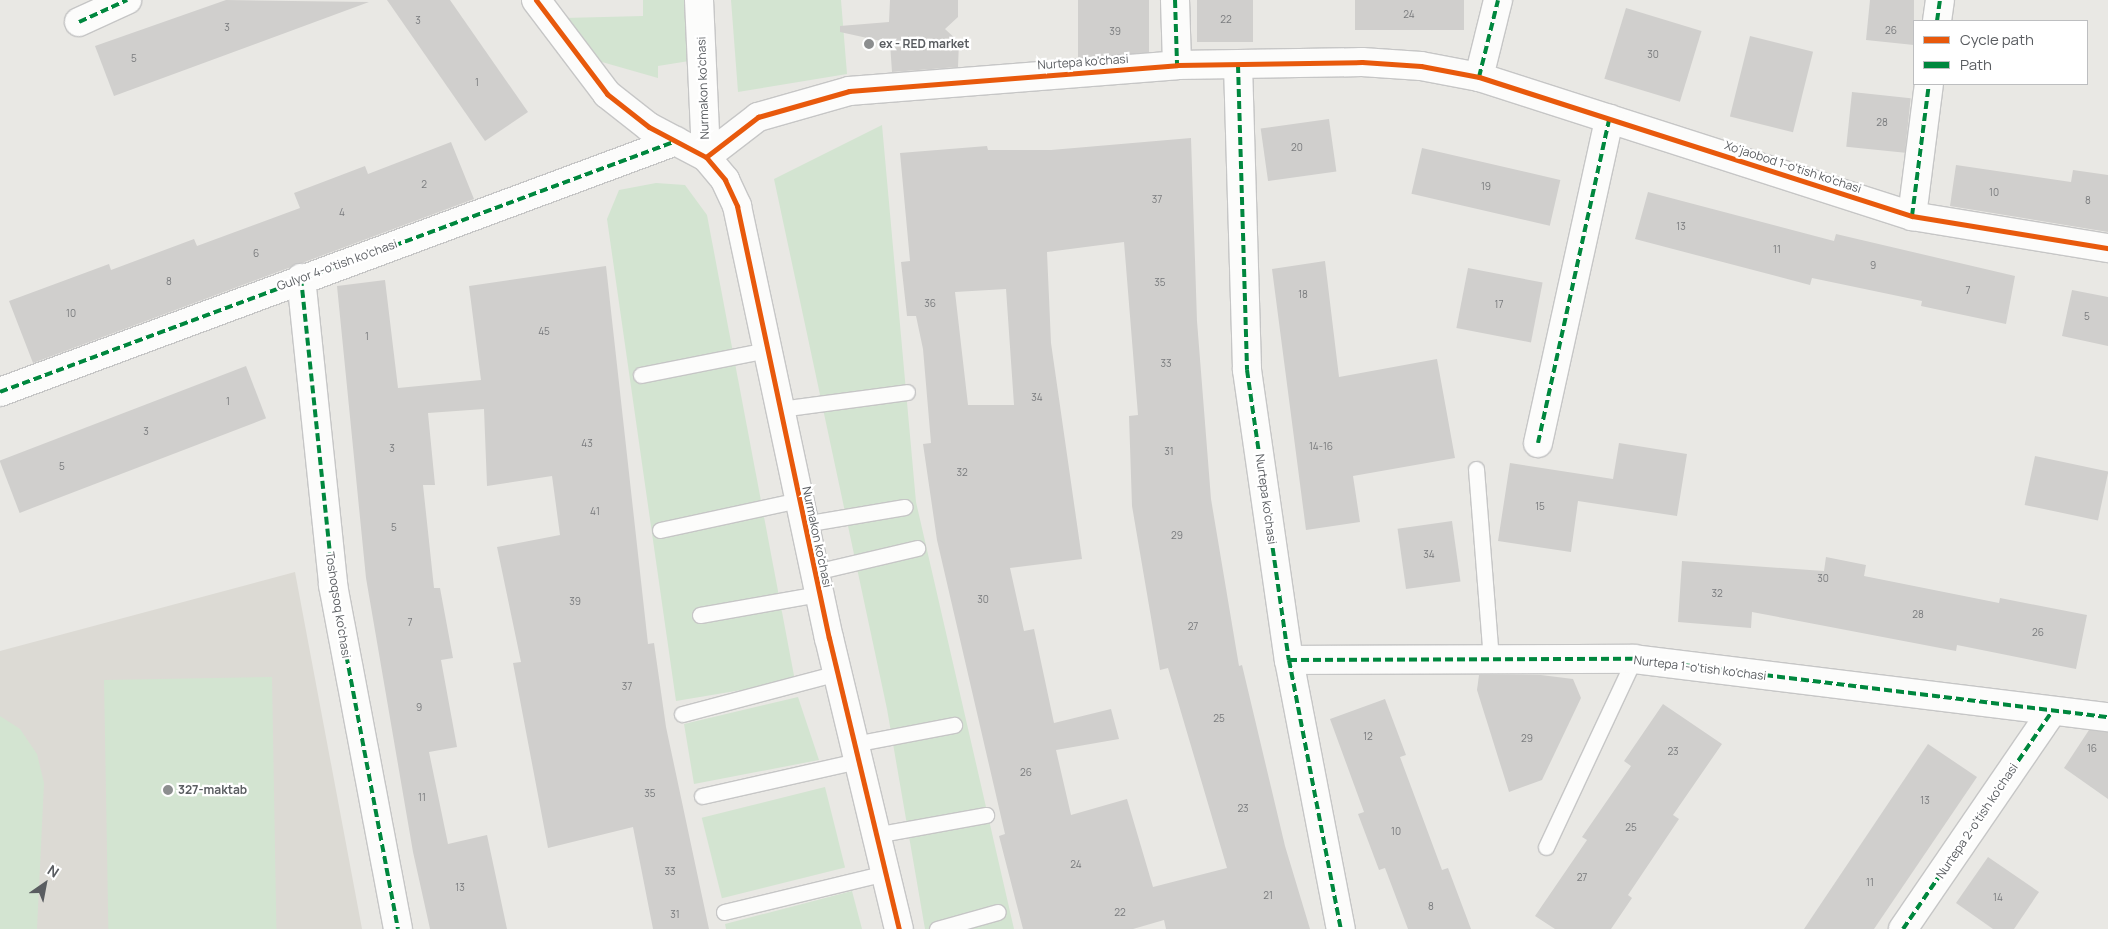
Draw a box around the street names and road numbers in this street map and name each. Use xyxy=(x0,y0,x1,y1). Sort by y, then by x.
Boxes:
street label: Nurmakon ko'chasi xyxy=(694,36,712,140)
street label: Nurtepa ko'chasi xyxy=(1037,52,1129,72)
street label: Xo'jaobod 1-o'tish ko'chasi xyxy=(1723,138,1863,196)
street label: Gulyor 4-o'tish ko'chasi xyxy=(275,237,399,293)
street label: Nurtepa ko'chasi xyxy=(1253,453,1279,545)
street label: Nurmakon ko'chasi xyxy=(799,485,835,589)
street label: Toshoqsoq ko'chasi xyxy=(322,551,354,659)
street label: Nurtepa 1-o'tish ko'chasi xyxy=(1633,653,1767,683)
street label: Nurtepa 2-o'tish ko'chasi xyxy=(1933,761,2021,881)

